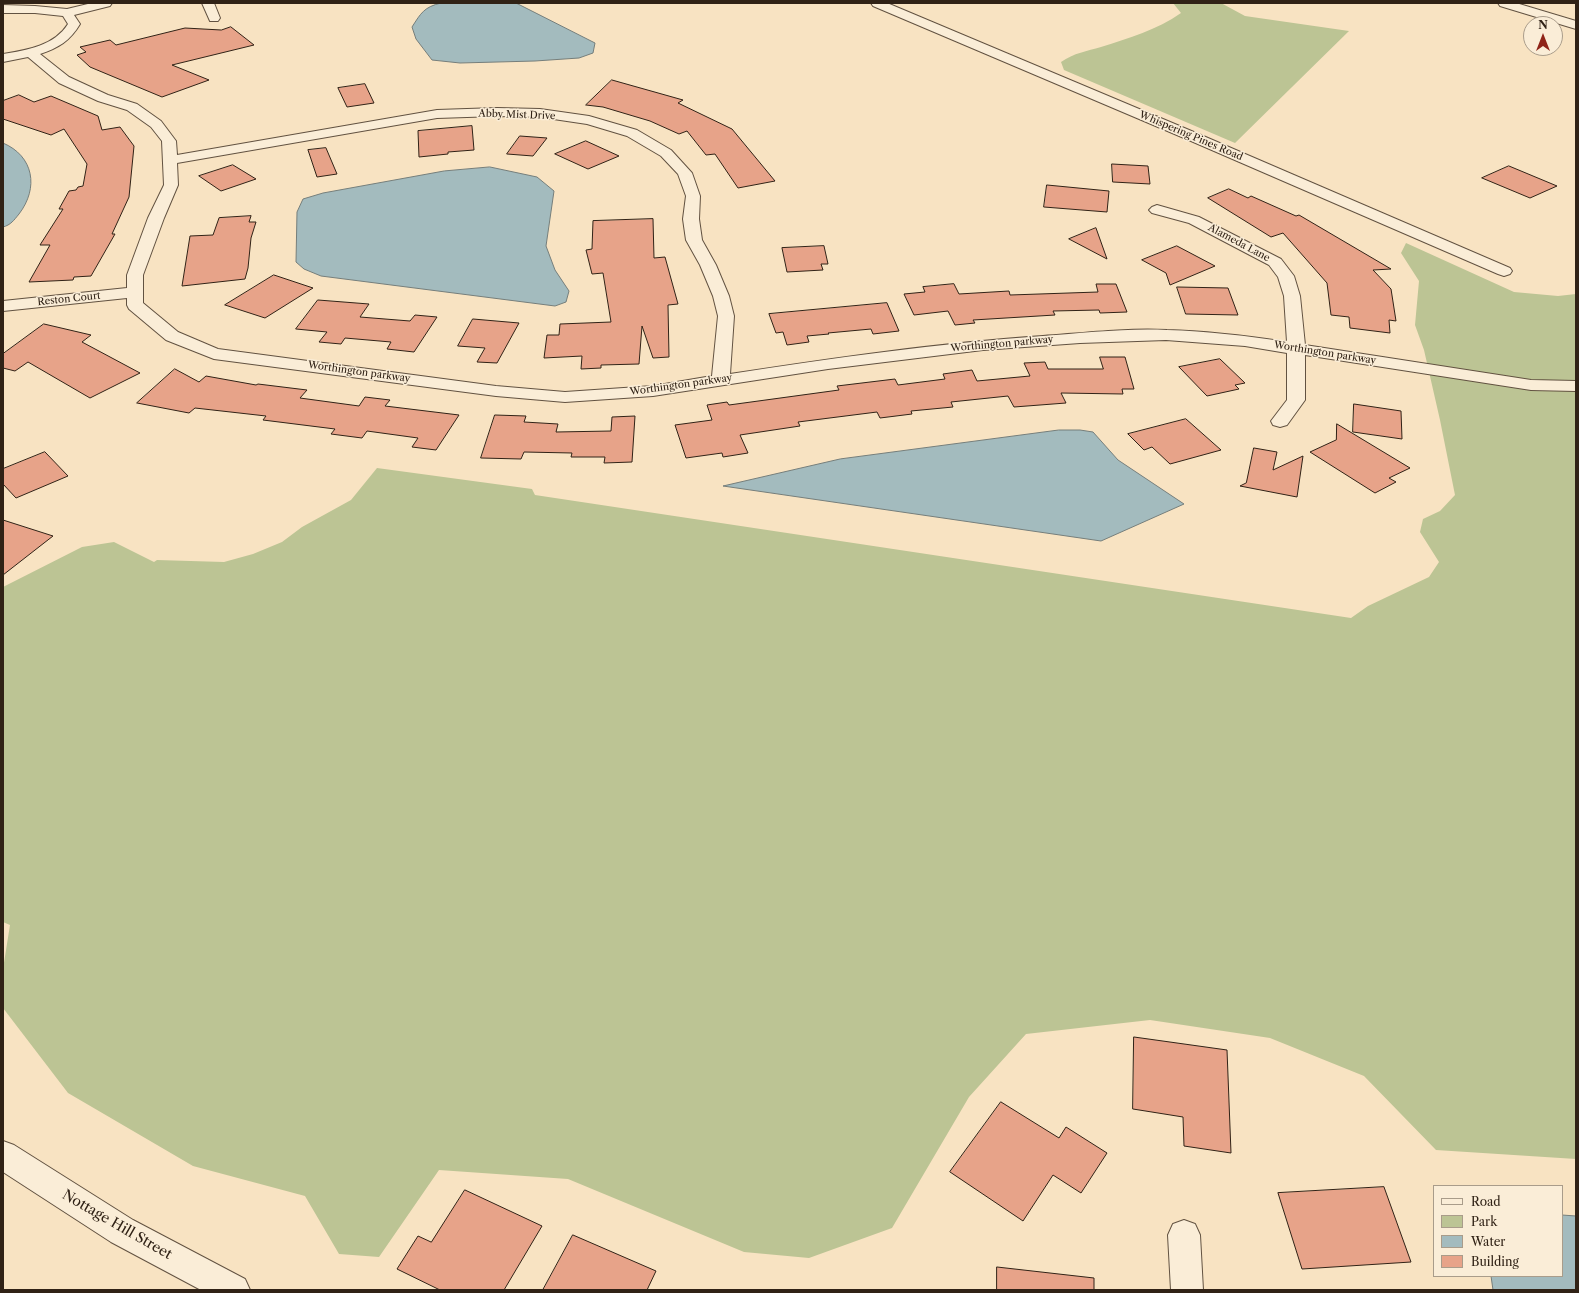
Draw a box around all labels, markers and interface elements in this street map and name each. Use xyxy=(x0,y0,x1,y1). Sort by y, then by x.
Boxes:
north arrow xyxy=(1523,16,1563,56)
text: N xyxy=(1538,18,1548,32)
street label: Abby Mist Drive xyxy=(478,108,556,122)
street label: Whispering Pines Road xyxy=(1137,109,1245,163)
street label: Alameda Lane xyxy=(1206,222,1272,264)
street label: Reston Court xyxy=(37,290,101,308)
street label: Worthington parkway xyxy=(950,334,1054,354)
street label: Worthington parkway xyxy=(1273,339,1377,367)
street label: Worthington parkway xyxy=(307,359,411,385)
street label: Worthington parkway xyxy=(629,372,733,398)
legend xyxy=(1433,1185,1563,1277)
street label: Nottage Hill Street xyxy=(59,1187,175,1263)
text: Road xyxy=(1471,1194,1501,1209)
text: Park xyxy=(1471,1214,1497,1229)
text: Water xyxy=(1471,1234,1505,1249)
text: Building xyxy=(1471,1254,1519,1269)

